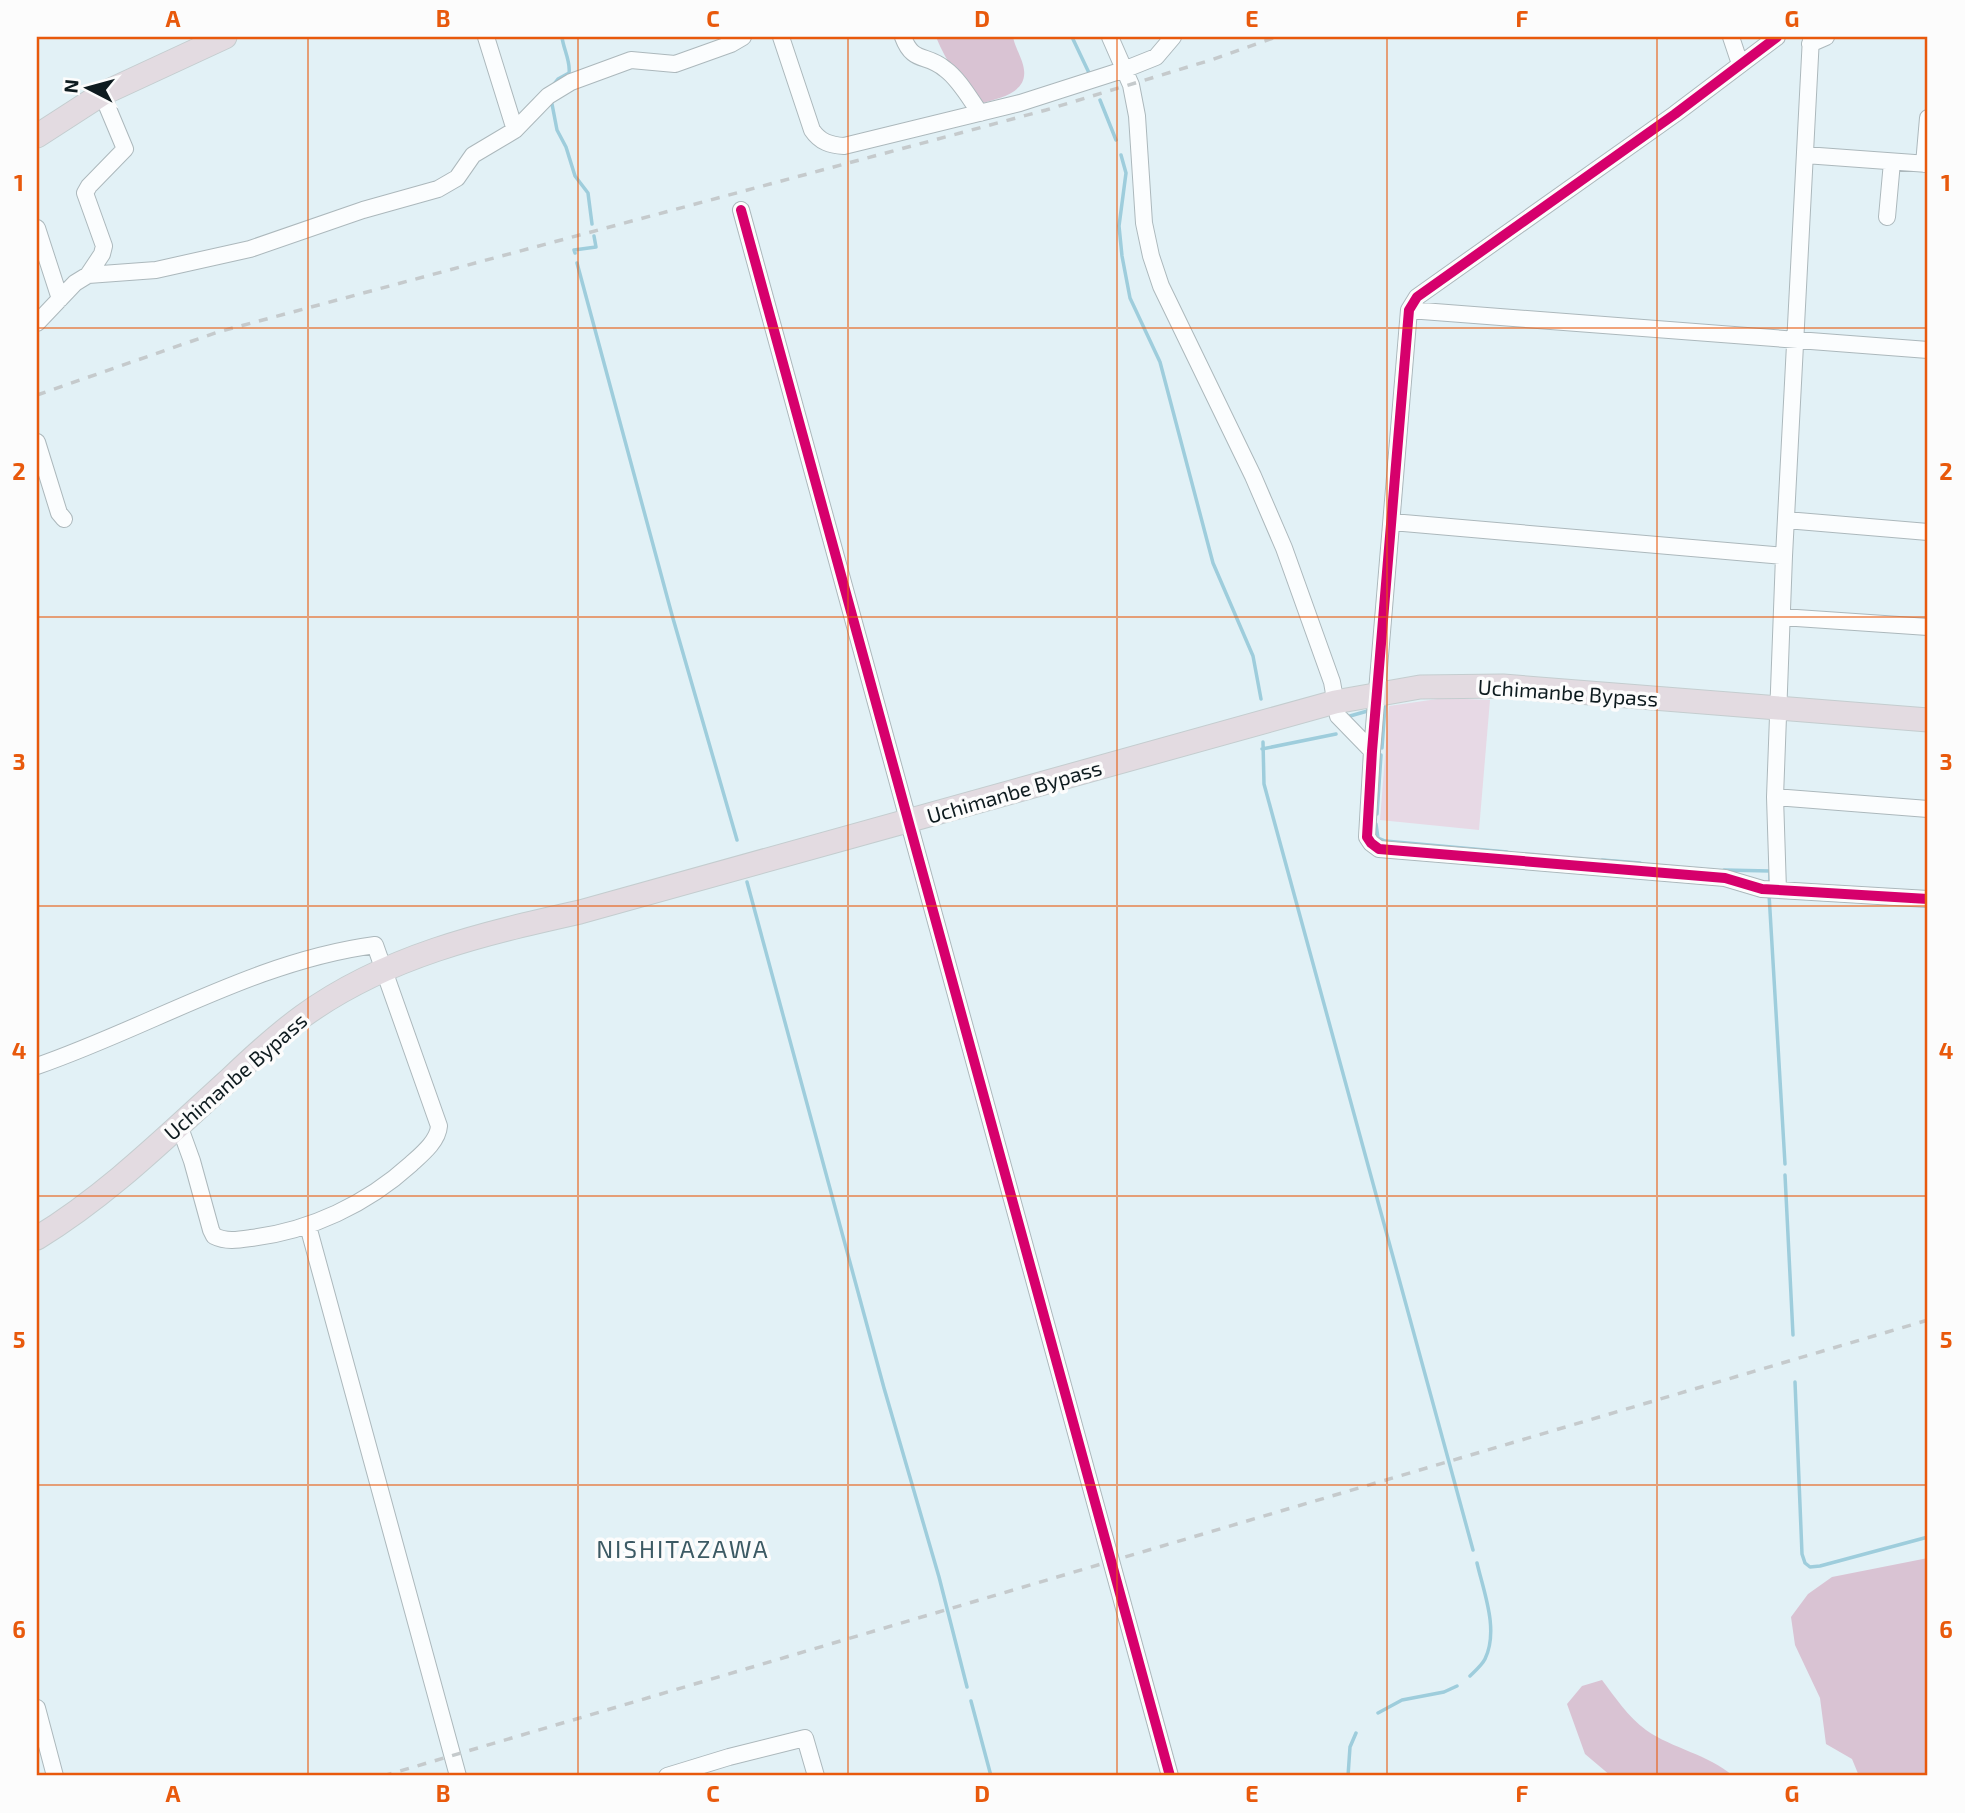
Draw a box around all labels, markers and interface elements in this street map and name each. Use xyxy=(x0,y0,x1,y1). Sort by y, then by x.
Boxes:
text: A xyxy=(165,4,181,32)
text: B xyxy=(436,4,450,32)
text: C xyxy=(706,4,720,32)
text: D xyxy=(974,4,990,32)
text: E xyxy=(1245,4,1259,32)
text: F xyxy=(1516,4,1529,32)
text: G xyxy=(1785,4,1799,32)
north arrow xyxy=(52,52,122,122)
text: N xyxy=(58,78,83,94)
text: 1 xyxy=(14,168,24,196)
text: 1 xyxy=(1941,168,1951,196)
text: 2 xyxy=(12,457,26,485)
text: 2 xyxy=(1939,457,1953,485)
street label: Uchimanbe Bypass xyxy=(1477,673,1659,711)
text: 3 xyxy=(12,747,26,775)
text: 3 xyxy=(1939,747,1953,775)
street label: Uchimanbe Bypass xyxy=(924,754,1104,828)
street label: Uchimanbe Bypass xyxy=(159,1007,311,1145)
text: 4 xyxy=(12,1036,26,1064)
text: 4 xyxy=(1939,1036,1953,1064)
text: 5 xyxy=(13,1325,25,1353)
text: 5 xyxy=(1940,1325,1952,1353)
district label: NISHITAZAWA xyxy=(596,1534,770,1563)
text: 6 xyxy=(12,1615,26,1643)
text: 6 xyxy=(1939,1615,1953,1643)
text: A xyxy=(165,1779,181,1807)
text: B xyxy=(436,1779,450,1807)
text: C xyxy=(706,1779,720,1807)
text: D xyxy=(974,1779,990,1807)
text: E xyxy=(1245,1779,1259,1807)
text: F xyxy=(1516,1779,1529,1807)
text: G xyxy=(1785,1779,1799,1807)

